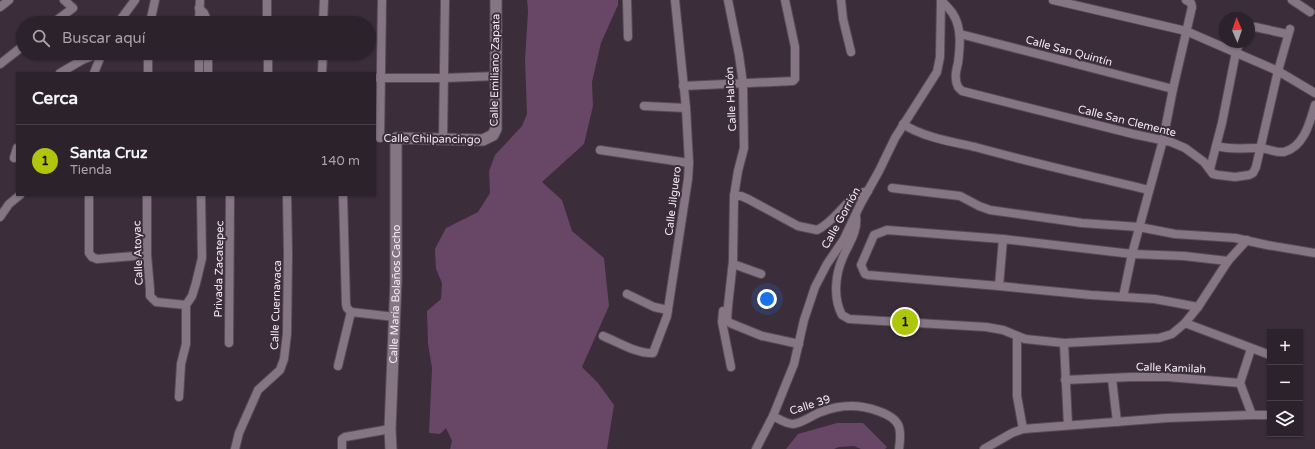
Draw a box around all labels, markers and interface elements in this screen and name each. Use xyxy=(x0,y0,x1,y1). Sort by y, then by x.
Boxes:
north arrow xyxy=(1219,12,1255,48)
street label: Calle Emiliano Zapata xyxy=(488,14,502,126)
search box xyxy=(16,16,376,60)
icon: search xyxy=(30,27,52,49)
text: Buscar aquí xyxy=(62,29,145,47)
street label: Calle San Quintín xyxy=(1024,33,1114,69)
street label: Calle Halcón xyxy=(723,66,739,132)
text: Cerca xyxy=(32,88,78,109)
street label: Calle San Clemente xyxy=(1077,103,1177,139)
street label: Calle Chilpancingo xyxy=(383,132,481,146)
text: Santa Cruz xyxy=(70,144,147,162)
text: 1 xyxy=(41,153,49,169)
text: 140 m xyxy=(320,153,360,169)
text: Tienda xyxy=(70,162,112,178)
street label: Calle Jilguero xyxy=(662,165,684,236)
street label: Calle Gorrión xyxy=(819,185,863,251)
street label: Calle Atoyac xyxy=(130,220,146,286)
street label: Privada Zacatepec xyxy=(212,220,226,317)
street label: Calle María Bolaños Cacho xyxy=(386,224,403,364)
street label: Calle Cuernavaca xyxy=(268,260,284,350)
your location xyxy=(757,289,777,309)
pin: 1 xyxy=(892,307,918,337)
map controls xyxy=(1267,329,1303,437)
button: + xyxy=(1267,329,1303,365)
street label: Calle Kamilah xyxy=(1136,360,1206,376)
button: − xyxy=(1267,365,1303,401)
street label: Calle 39 xyxy=(788,392,832,418)
button: layers xyxy=(1267,401,1303,437)

